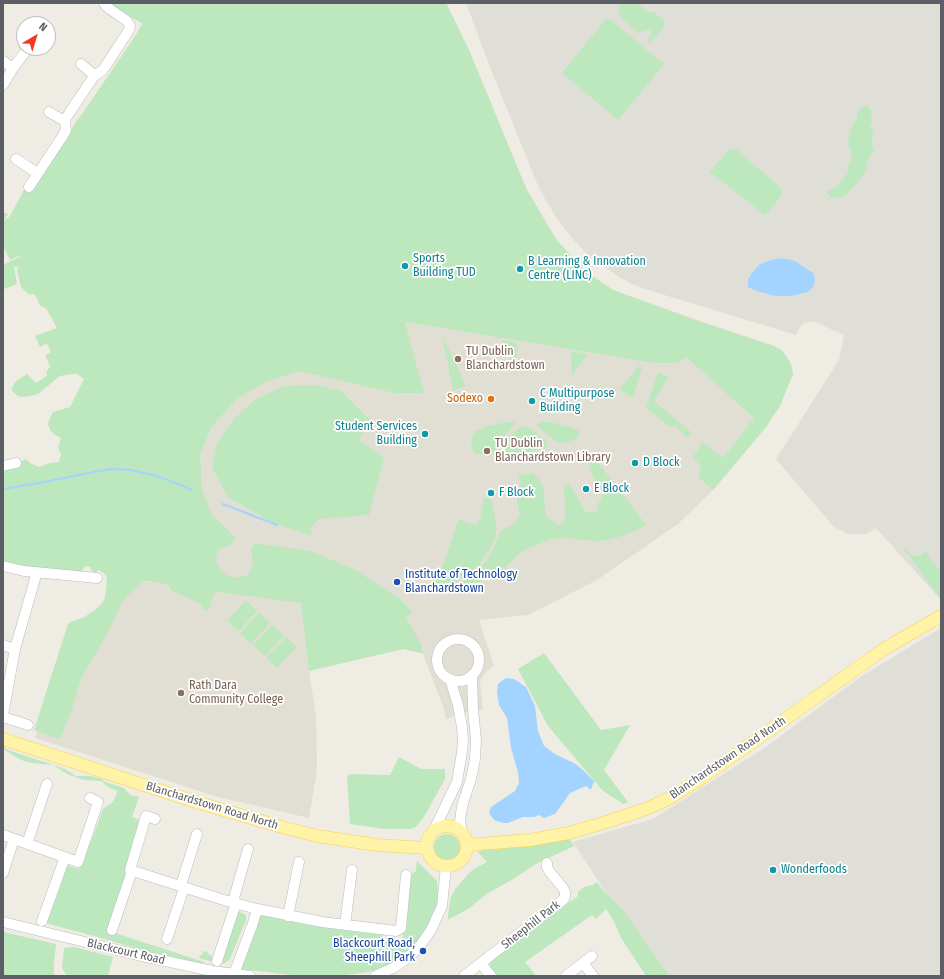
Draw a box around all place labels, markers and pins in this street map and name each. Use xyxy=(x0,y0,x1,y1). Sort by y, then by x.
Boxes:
place label: Sports Building TUD xyxy=(413,252,476,280)
place label: B Learning & Innovation Centre (LINC) xyxy=(528,255,646,283)
marker: Sports Building TUD xyxy=(400,261,410,271)
marker: B Learning & Innovation Centre (LINC) xyxy=(515,264,525,274)
place label: TU Dublin Blanchardstown xyxy=(466,345,545,373)
marker: TU Dublin Blanchardstown xyxy=(453,354,463,364)
place label: C Multipurpose Building xyxy=(540,387,614,415)
place label: Sodexo xyxy=(447,392,483,406)
marker: Sodexo xyxy=(486,394,496,404)
marker: C Multipurpose Building xyxy=(527,396,537,406)
place label: Student Services Building xyxy=(335,420,417,448)
marker: Student Services Building xyxy=(420,429,430,439)
place label: TU Dublin Blanchardstown Library xyxy=(495,437,611,465)
marker: TU Dublin Blanchardstown Library xyxy=(482,446,492,456)
place label: D Block xyxy=(643,456,680,470)
marker: D Block xyxy=(630,458,640,468)
place label: E Block xyxy=(594,482,629,496)
marker: E Block xyxy=(581,484,591,494)
place label: F Block xyxy=(499,486,534,500)
marker: F Block xyxy=(486,488,496,498)
place label: Institute of Technology Blanchardstown xyxy=(405,568,517,596)
marker: Institute of Technology Blanchardstown xyxy=(392,577,402,587)
place label: Rath Dara Community College xyxy=(189,679,283,707)
marker: Rath Dara Community College xyxy=(176,688,186,698)
place label: Wonderfoods xyxy=(781,863,847,877)
marker: Wonderfoods xyxy=(768,865,778,875)
place label: Blackcourt Road, Sheephill Park xyxy=(333,937,415,965)
marker: Blackcourt Road, Sheephill Park xyxy=(418,946,428,956)

